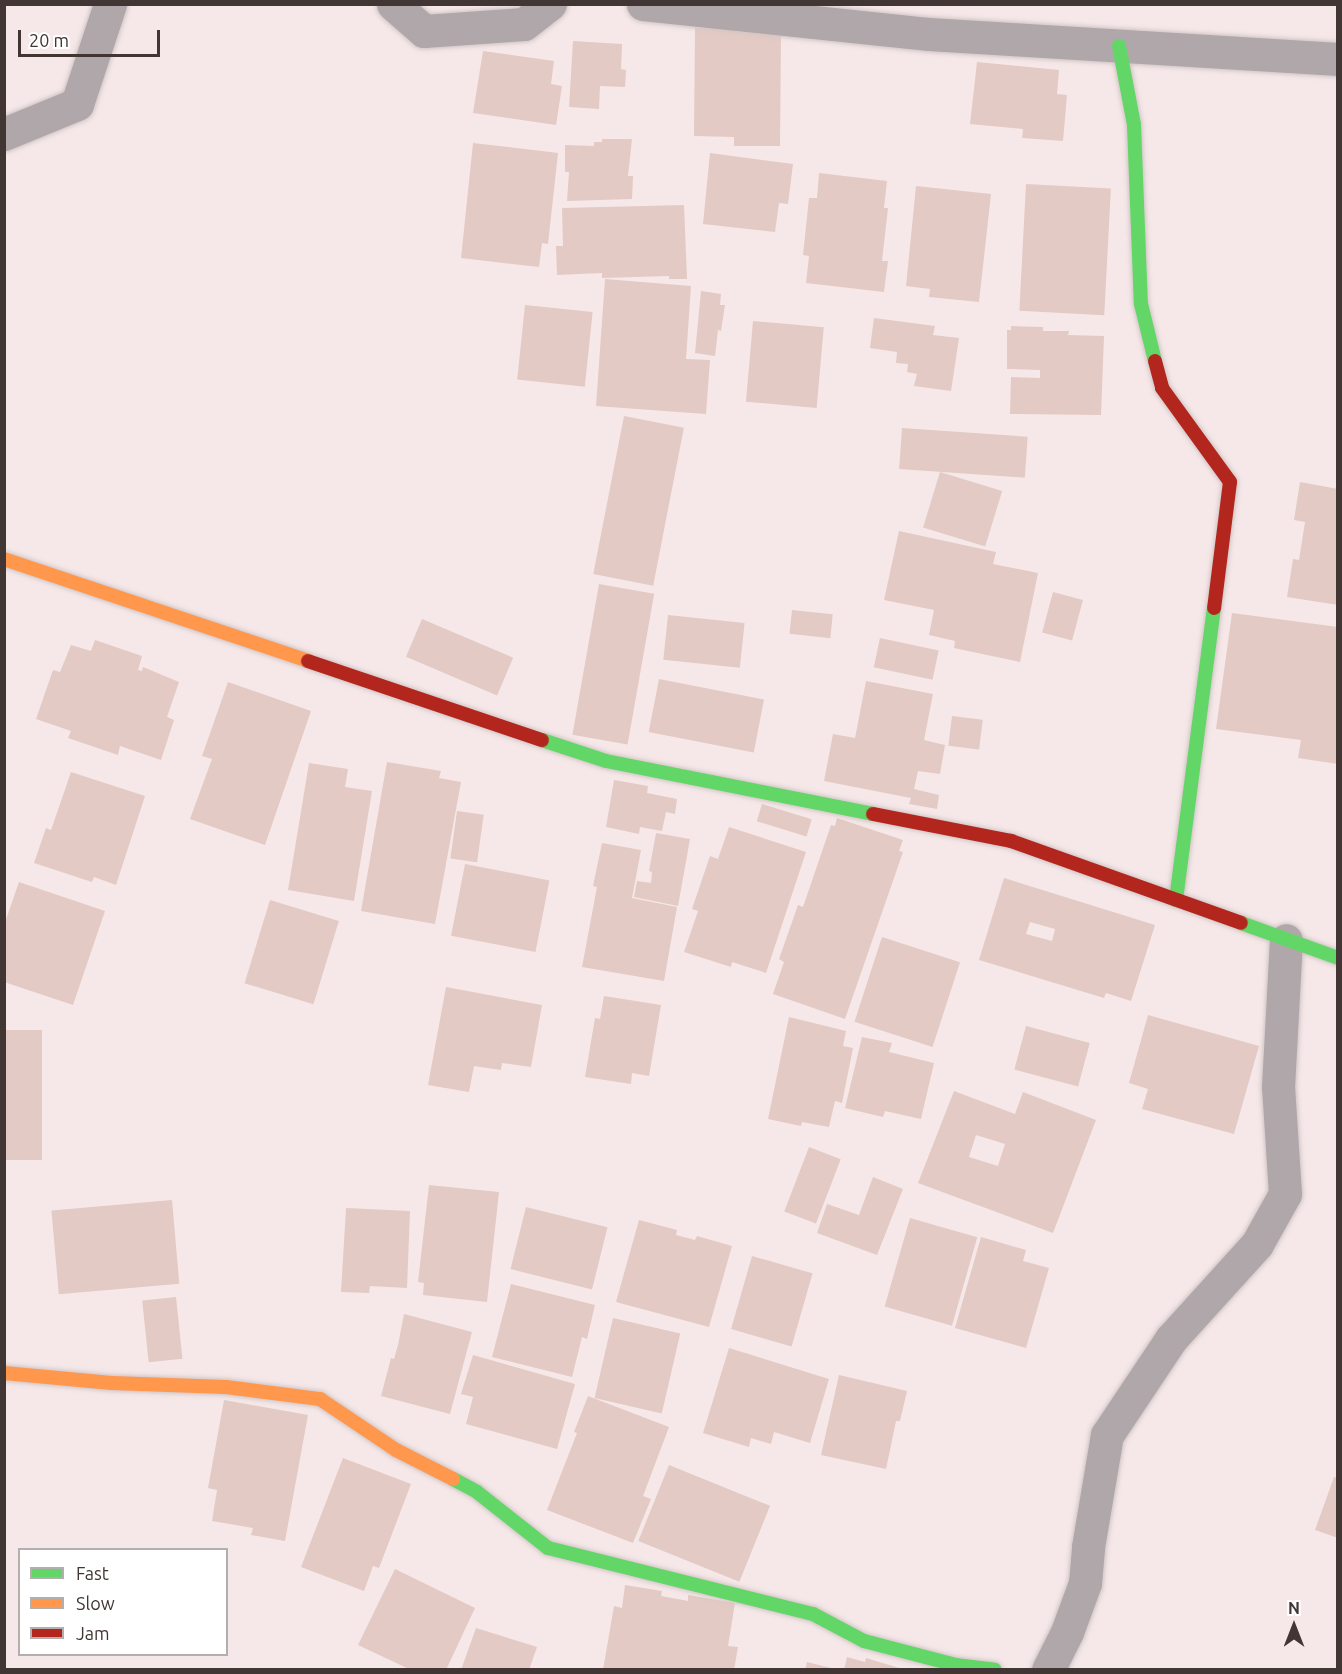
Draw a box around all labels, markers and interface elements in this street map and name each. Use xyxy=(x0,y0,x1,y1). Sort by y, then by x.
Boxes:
scale bar xyxy=(21,18,164,56)
text: 20 m xyxy=(29,30,69,50)
legend xyxy=(18,1548,228,1656)
text: Fast xyxy=(76,1563,109,1583)
text: Slow xyxy=(76,1593,115,1613)
north arrow xyxy=(1264,1596,1324,1656)
text: N xyxy=(1288,1599,1300,1617)
text: Jam xyxy=(76,1623,110,1643)

